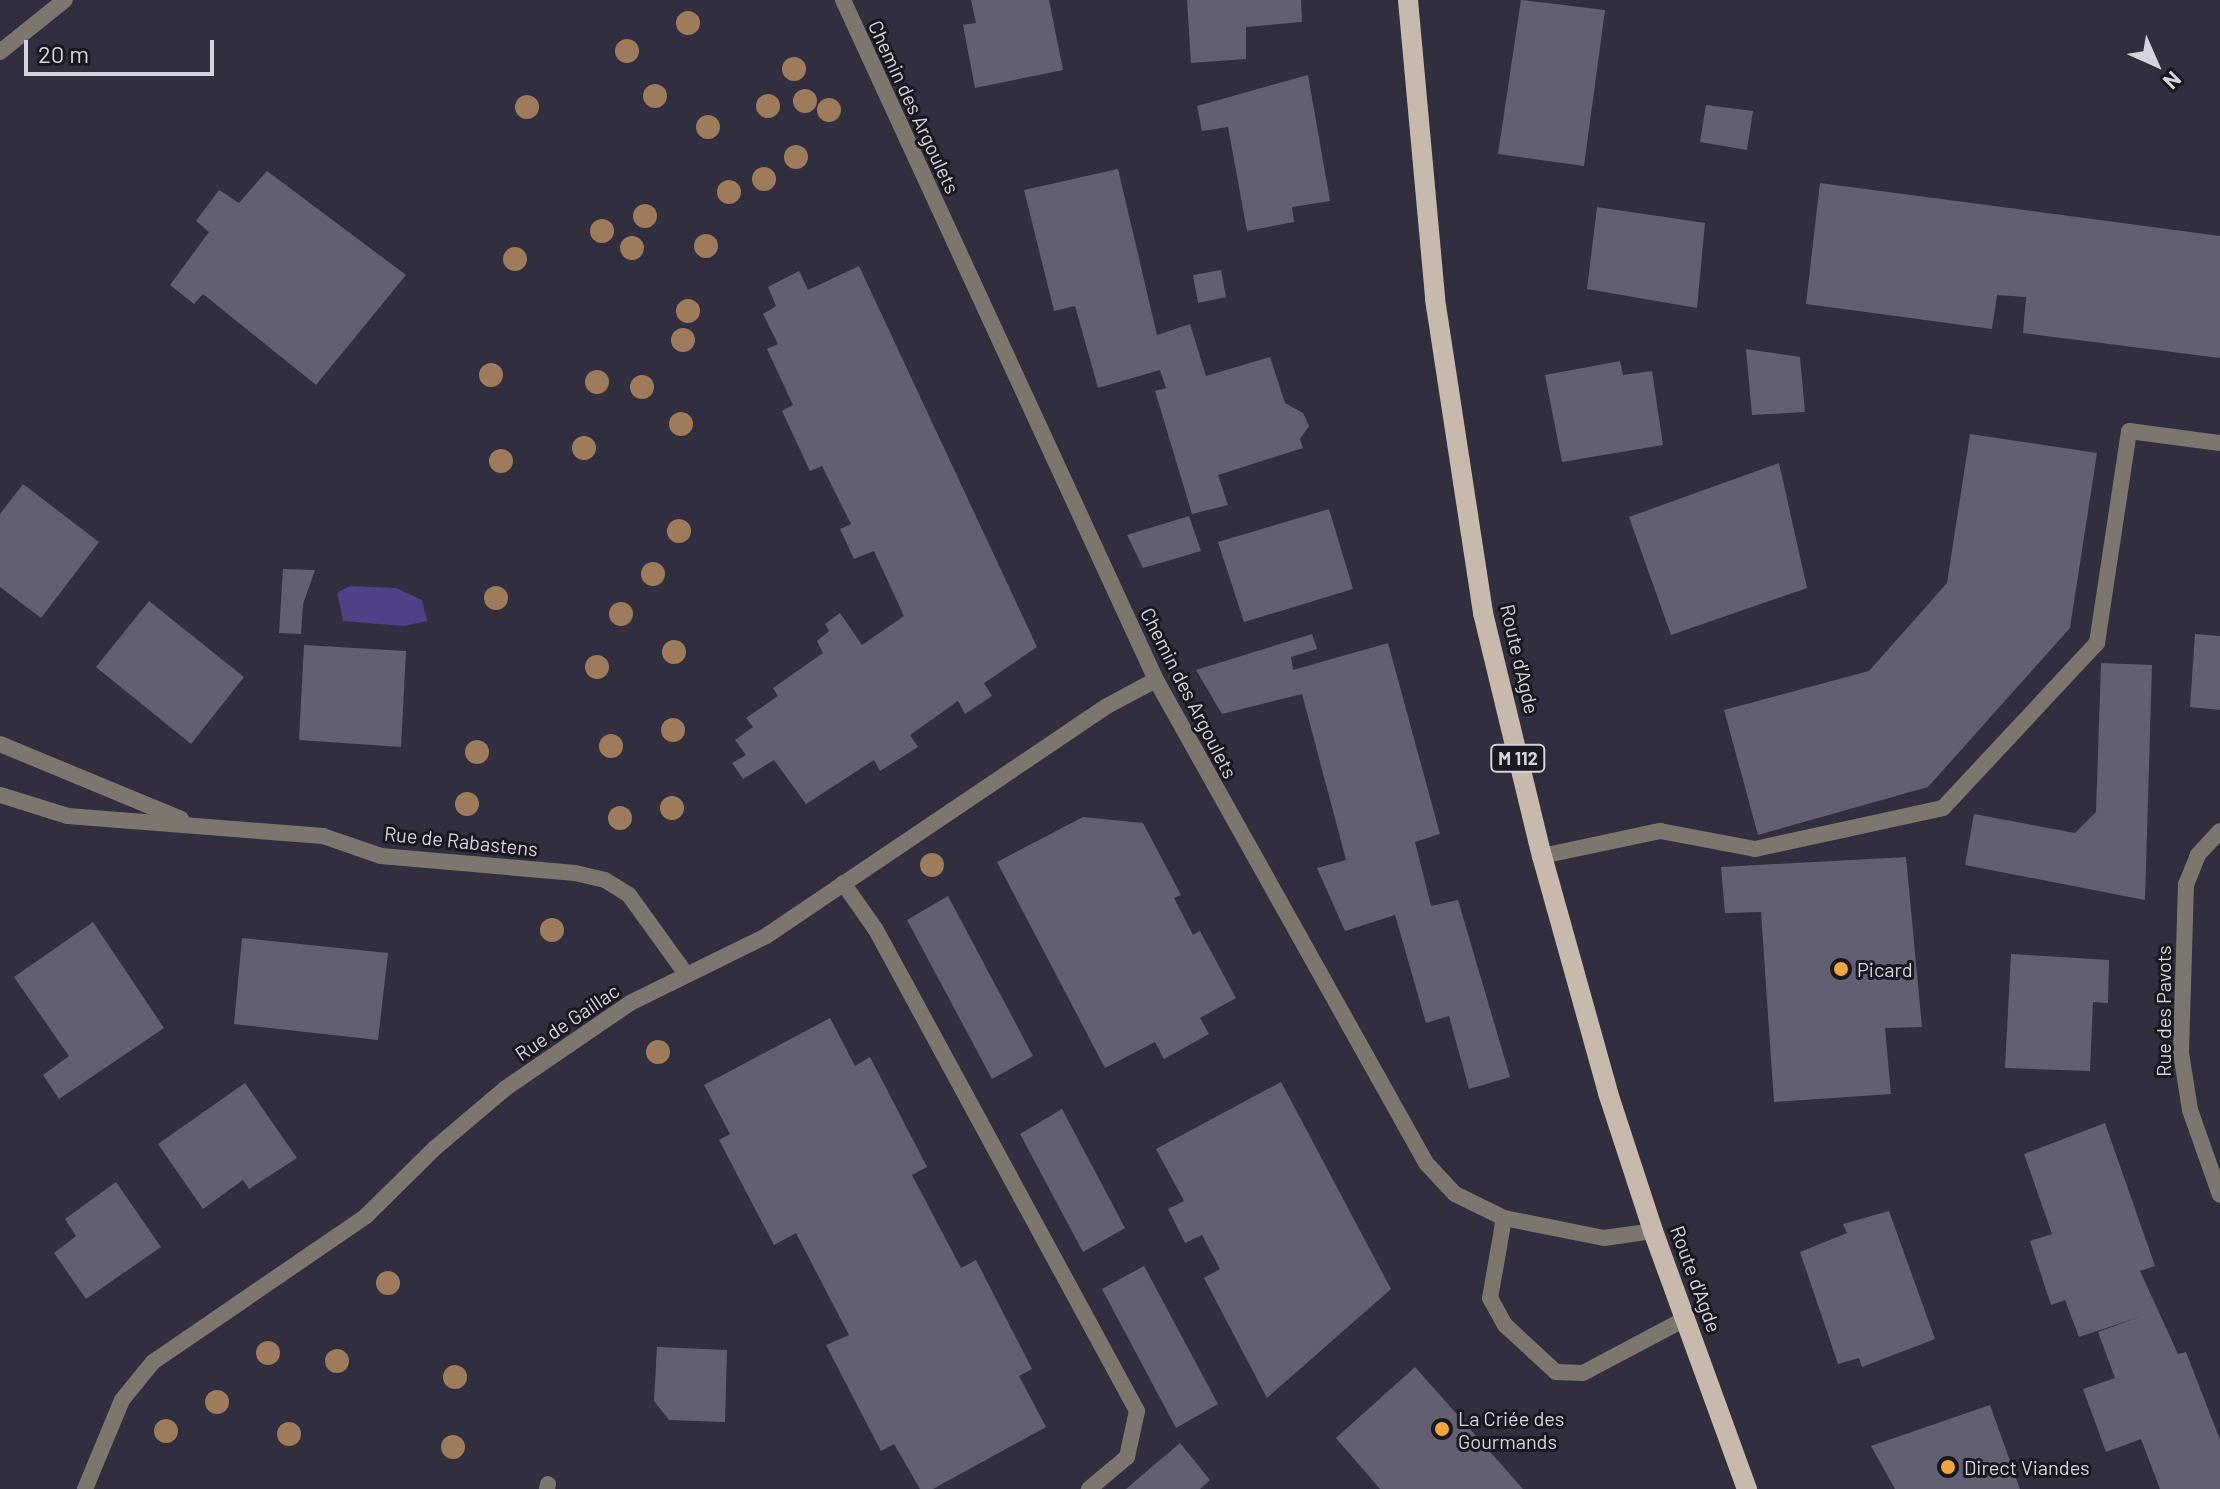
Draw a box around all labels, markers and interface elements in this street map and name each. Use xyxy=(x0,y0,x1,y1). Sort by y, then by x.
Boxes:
street label: Chemin des Argoulets xyxy=(863,17,965,197)
scale bar xyxy=(28,24,218,74)
north arrow xyxy=(2116,24,2196,104)
text: 20 m xyxy=(38,39,89,68)
text: N xyxy=(2159,67,2187,95)
street label: Route d'Agde xyxy=(1496,602,1544,716)
street label: Chemin des Argoulets xyxy=(1136,604,1242,782)
road number: M 112 xyxy=(1490,744,1546,772)
street label: Rue de Rabastens xyxy=(383,821,539,861)
street label: Rue des Pavots xyxy=(2151,945,2175,1077)
place label: Picard xyxy=(1857,957,1913,981)
marker: Picard xyxy=(1832,960,1850,978)
street label: Rue de Gaillac xyxy=(510,978,624,1066)
street label: Route d'Agde xyxy=(1666,1222,1726,1336)
place label: La Criée des Gourmands xyxy=(1458,1406,1564,1453)
marker: La Criée des Gourmands xyxy=(1433,1420,1451,1438)
place label: Direct Viandes xyxy=(1964,1455,2090,1479)
marker: Direct Viandes xyxy=(1939,1458,1957,1476)

